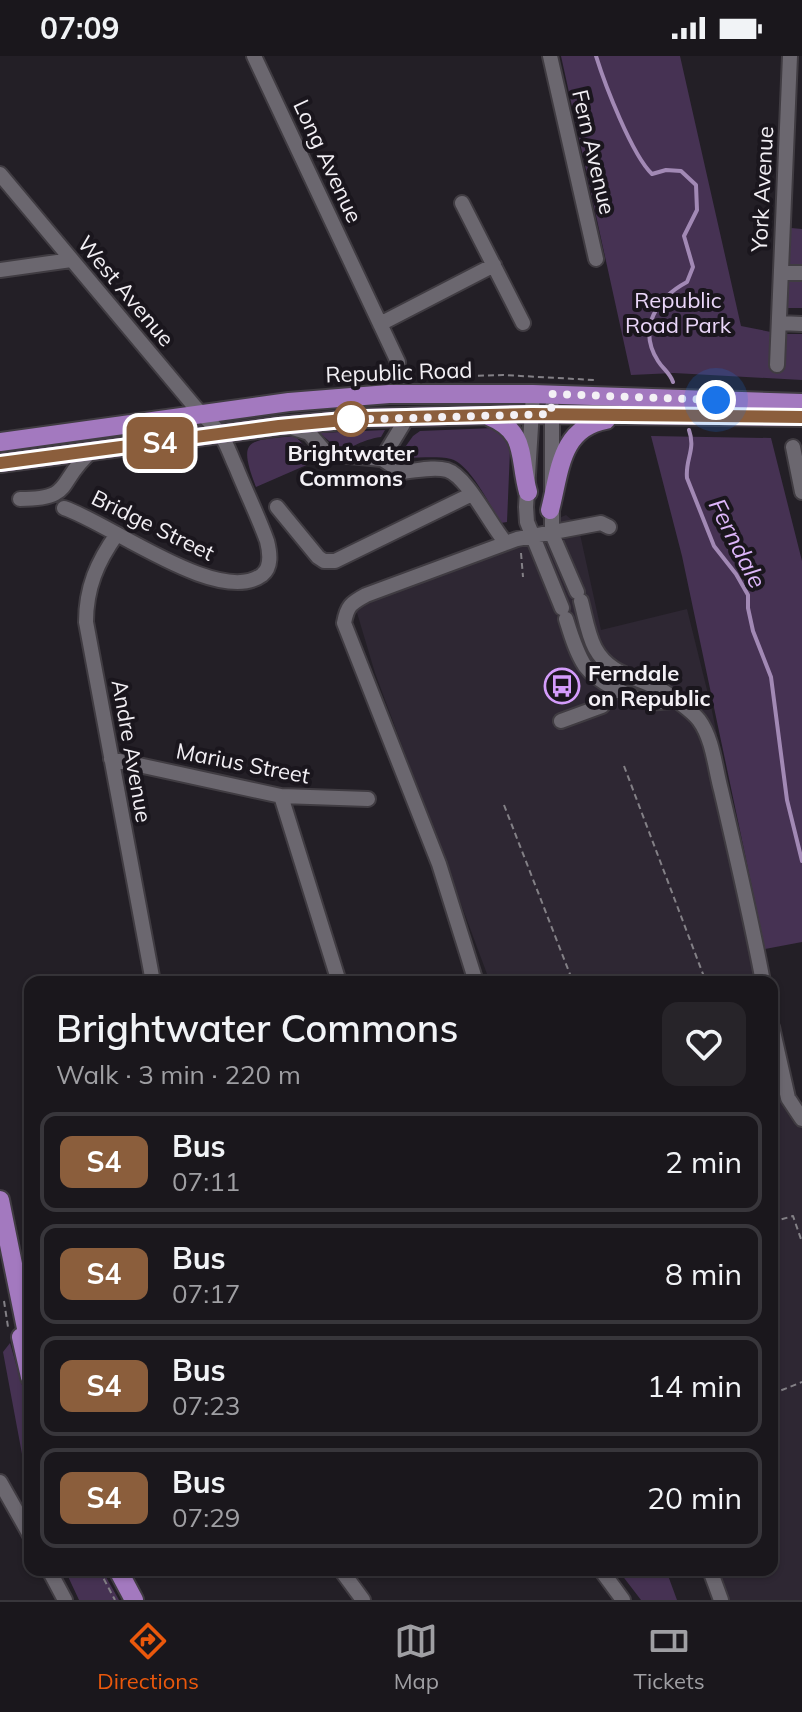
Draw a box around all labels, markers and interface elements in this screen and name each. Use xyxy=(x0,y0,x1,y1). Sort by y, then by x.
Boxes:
text: 07:09 xyxy=(40,9,119,47)
street label: Fern Avenue xyxy=(566,87,622,217)
street label: Long Avenue xyxy=(287,95,369,227)
street label: York Avenue xyxy=(745,125,779,254)
street label: West Avenue xyxy=(72,230,180,352)
park label: Republic Road Park xyxy=(625,286,732,339)
street label: Republic Road xyxy=(325,355,473,389)
your location xyxy=(696,380,736,420)
marker: Brightwater Commons xyxy=(334,402,368,436)
line badge: S4 xyxy=(124,417,196,469)
text: S4 xyxy=(143,425,177,460)
place label: Brightwater Commons xyxy=(288,439,415,492)
street label: Bridge Street xyxy=(87,483,219,567)
water label: Ferndale xyxy=(703,493,773,593)
place label: Ferndale on Republic xyxy=(588,659,711,712)
bus stop icon: Ferndale on Republic xyxy=(543,667,581,705)
street label: Andre Avenue xyxy=(106,677,158,825)
street label: Marius Street xyxy=(174,736,312,790)
button: heart xyxy=(662,1002,746,1086)
text: Brightwater Commons xyxy=(56,1004,458,1052)
text: Walk · 3 min · 220 m xyxy=(56,1058,301,1091)
text: Bus xyxy=(172,1127,226,1165)
text: 2 min xyxy=(665,1143,742,1181)
text: S4 xyxy=(87,1144,121,1179)
text: 07:11 xyxy=(172,1165,240,1198)
text: Bus xyxy=(172,1239,226,1277)
text: 8 min xyxy=(665,1255,742,1293)
text: S4 xyxy=(87,1256,121,1291)
text: 07:17 xyxy=(172,1277,240,1310)
text: Bus xyxy=(172,1351,226,1389)
text: 14 min xyxy=(647,1367,742,1405)
text: S4 xyxy=(87,1368,121,1403)
text: 07:23 xyxy=(172,1389,240,1422)
text: Bus xyxy=(172,1463,226,1501)
text: 20 min xyxy=(647,1479,742,1517)
text: S4 xyxy=(87,1480,121,1515)
text: 07:29 xyxy=(172,1501,240,1534)
tab: Directions xyxy=(97,1619,199,1695)
tab: Map xyxy=(394,1619,439,1695)
tab: Tickets xyxy=(634,1619,705,1695)

